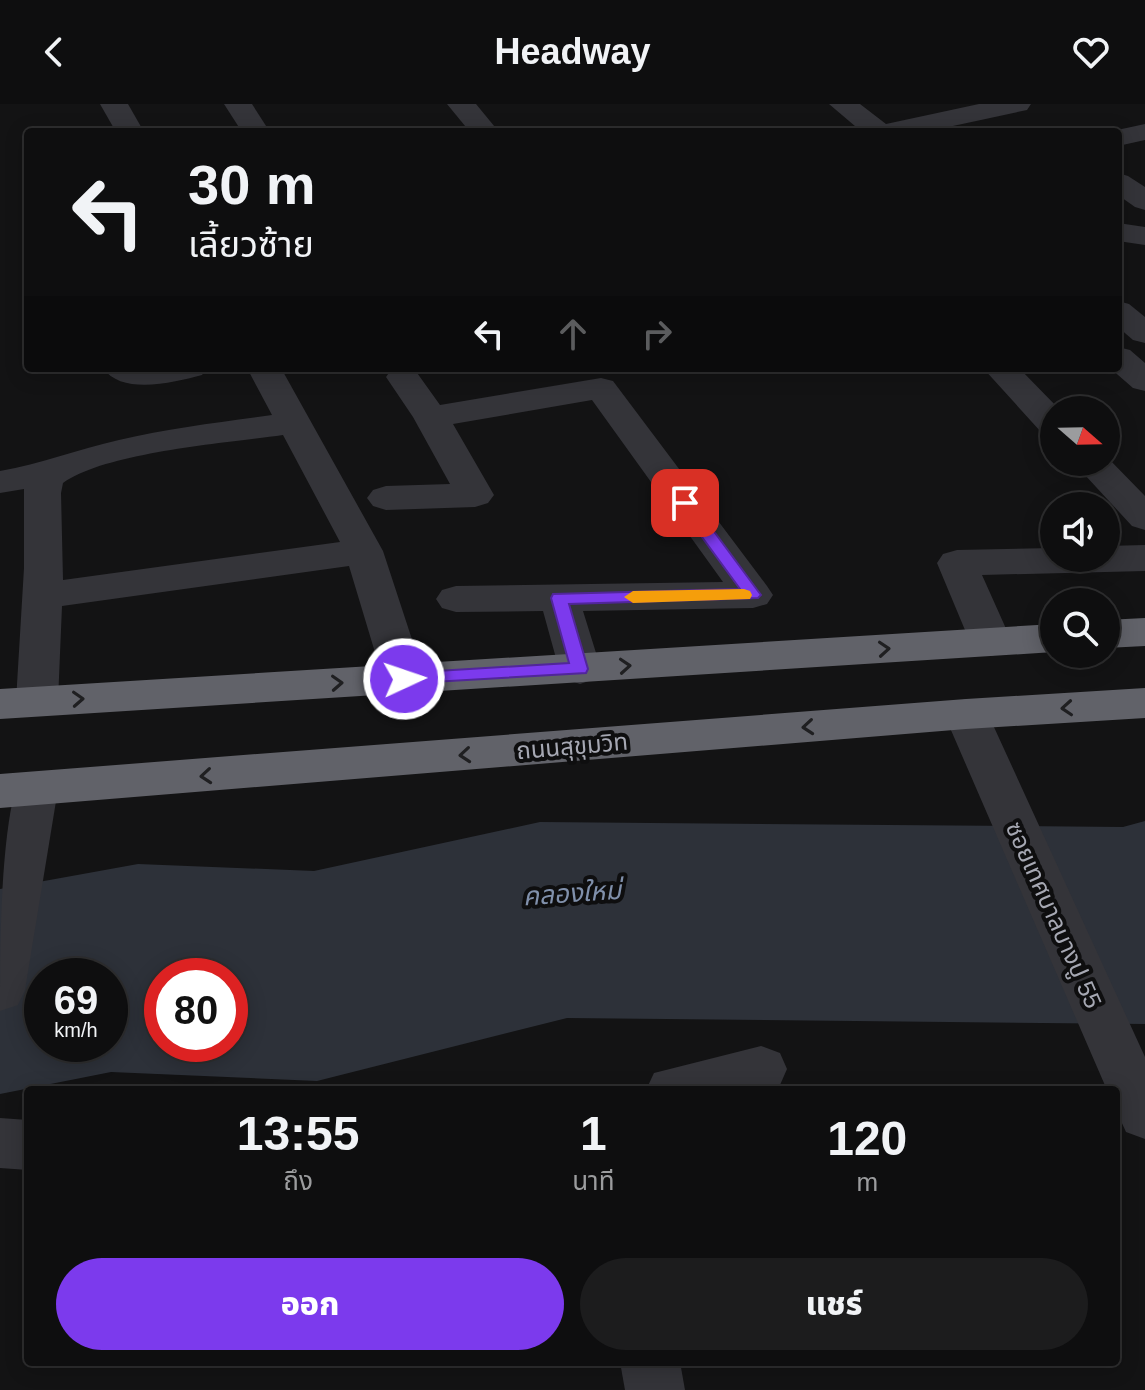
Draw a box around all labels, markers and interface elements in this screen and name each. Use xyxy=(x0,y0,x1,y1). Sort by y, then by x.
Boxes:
icon: back xyxy=(32,30,76,74)
icon: heart xyxy=(1069,30,1113,74)
text: Headway xyxy=(494,31,651,72)
text: 30 m xyxy=(188,153,316,216)
icon: left xyxy=(56,160,160,264)
text: เลี้ยวซ้าย xyxy=(188,224,314,265)
icon: left xyxy=(467,312,511,356)
icon: ahead xyxy=(551,312,595,356)
icon: right xyxy=(635,312,679,356)
north arrow xyxy=(1040,396,1120,476)
map controls xyxy=(1040,396,1120,668)
pin xyxy=(651,469,719,537)
icon: arrive xyxy=(663,481,707,525)
button: sound xyxy=(1040,492,1120,572)
button: search xyxy=(1040,588,1120,668)
position arrow xyxy=(362,637,446,721)
one-way arrow xyxy=(878,641,891,658)
one-way arrow xyxy=(619,658,632,675)
one-way arrow xyxy=(331,675,344,692)
one-way arrow xyxy=(72,691,85,708)
one-way arrow xyxy=(1060,699,1073,716)
one-way arrow xyxy=(801,718,814,735)
street label: ถนนสุขุมวิท xyxy=(515,728,629,766)
one-way arrow xyxy=(458,746,471,763)
one-way arrow xyxy=(199,767,212,784)
street label: ซอยเทศบาลบางปู 55 xyxy=(999,818,1107,1013)
water label: คลองใหม่ xyxy=(522,874,626,911)
speed limit sign: 80 xyxy=(144,958,248,1062)
text: 69 xyxy=(54,978,98,1022)
text: km/h xyxy=(54,1019,98,1041)
text: 13:55 xyxy=(237,1107,359,1160)
text: 1 xyxy=(580,1107,607,1160)
text: 120 xyxy=(827,1112,907,1165)
text: ถึง xyxy=(283,1166,313,1196)
text: นาที xyxy=(572,1166,615,1196)
text: m xyxy=(856,1167,878,1197)
button: ออก xyxy=(56,1258,564,1350)
button: แชร์ xyxy=(580,1258,1088,1350)

